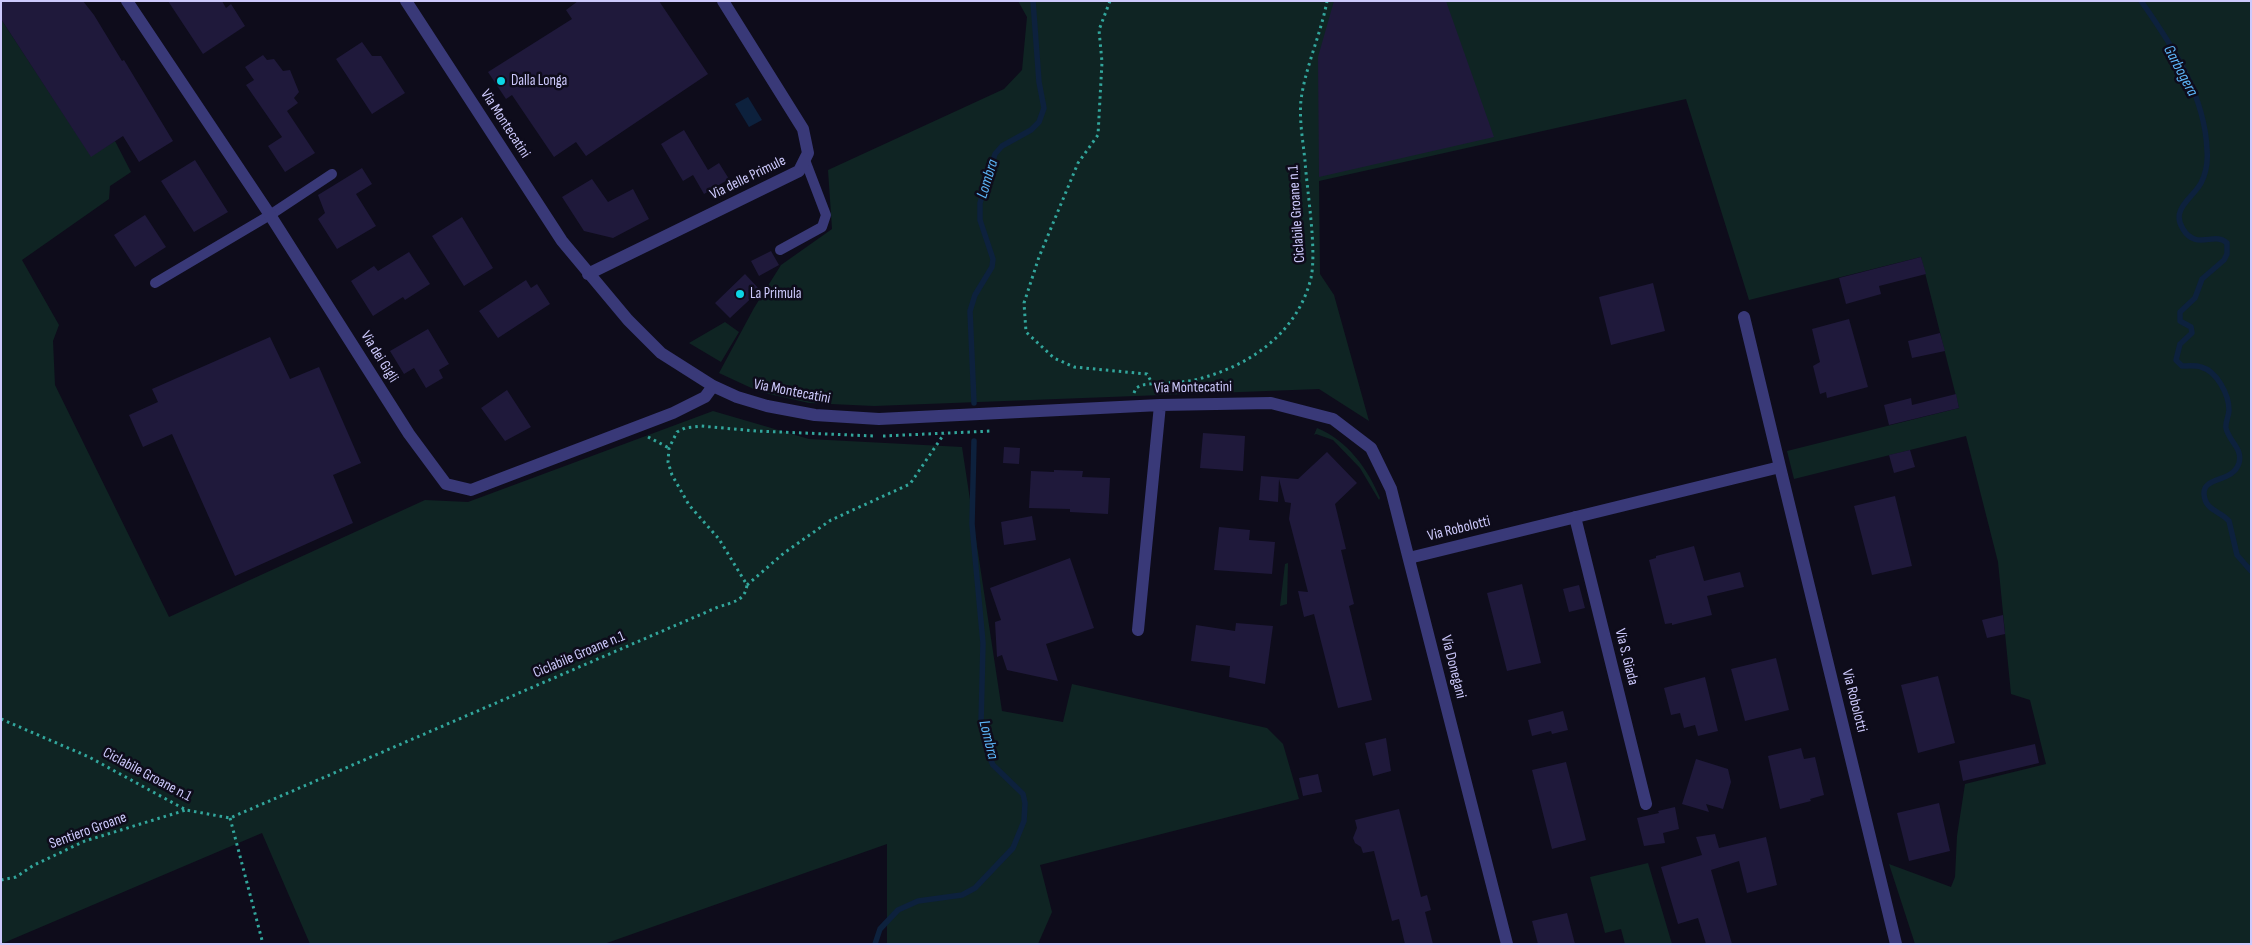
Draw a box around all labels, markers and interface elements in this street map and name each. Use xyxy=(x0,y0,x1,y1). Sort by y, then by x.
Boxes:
water label: Garbogera xyxy=(2159,42,2201,100)
place label: Dalla Longa xyxy=(511,72,567,90)
marker: Dalla Longa xyxy=(495,75,507,87)
street label: Via Montecatini xyxy=(476,86,534,162)
street label: Via delle Primule xyxy=(707,152,789,204)
water label: Lombra xyxy=(973,157,1003,201)
street label: Ciclabile Groane n.1 xyxy=(1285,165,1309,263)
place label: La Primula xyxy=(750,285,802,303)
marker: La Primula xyxy=(734,288,746,300)
street label: Via dei Gigli xyxy=(356,328,402,386)
street label: Via Montecatini xyxy=(752,376,832,408)
street label: Via Montecatini xyxy=(1154,378,1232,398)
street label: Via Robolotti xyxy=(1426,513,1492,545)
street label: Via S. Giada xyxy=(1610,627,1642,687)
street label: Ciclabile Groane n.1 xyxy=(530,628,628,682)
street label: Via Donegani xyxy=(1436,634,1470,700)
street label: Via Robolotti xyxy=(1838,668,1870,734)
water label: Lombra xyxy=(974,719,1002,761)
street label: Ciclabile Groane n.1 xyxy=(100,744,194,806)
street label: Sentiero Groane xyxy=(47,809,129,853)

